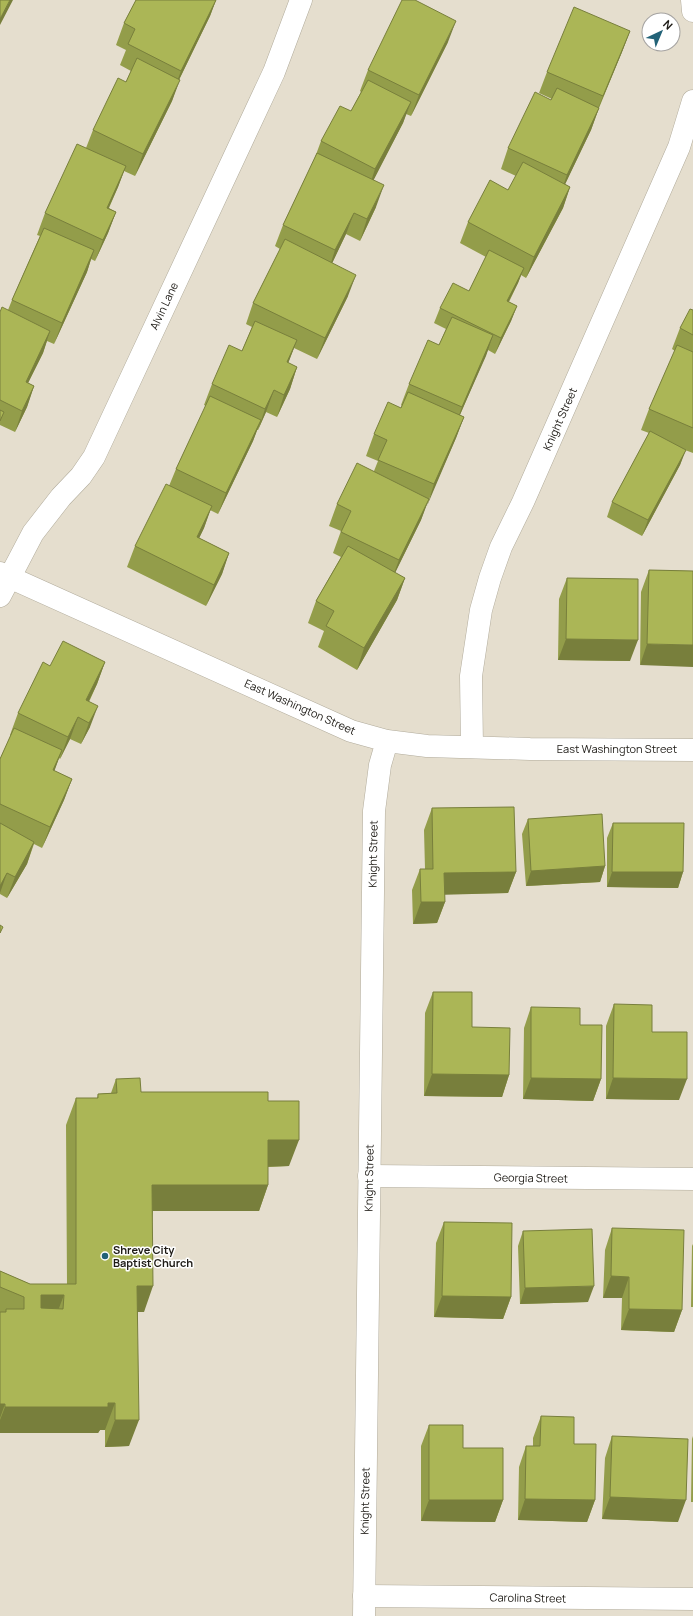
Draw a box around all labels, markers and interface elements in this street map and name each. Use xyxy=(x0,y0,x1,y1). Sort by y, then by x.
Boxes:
north arrow xyxy=(641,12,681,52)
text: N xyxy=(660,16,676,33)
street label: Alvin Lane xyxy=(146,279,181,332)
street label: Knight Street xyxy=(539,385,580,453)
street label: East Washington Street xyxy=(242,675,358,738)
street label: East Washington Street xyxy=(557,741,677,756)
street label: Knight Street xyxy=(364,820,381,888)
street label: Knight Street xyxy=(360,1144,377,1212)
street label: Georgia Street xyxy=(494,1169,568,1186)
place label: Shreve City Baptist Church xyxy=(113,1242,193,1270)
marker: Shreve City Baptist Church xyxy=(100,1251,110,1261)
street label: Knight Street xyxy=(356,1467,373,1535)
street label: Carolina Street xyxy=(490,1589,566,1606)

